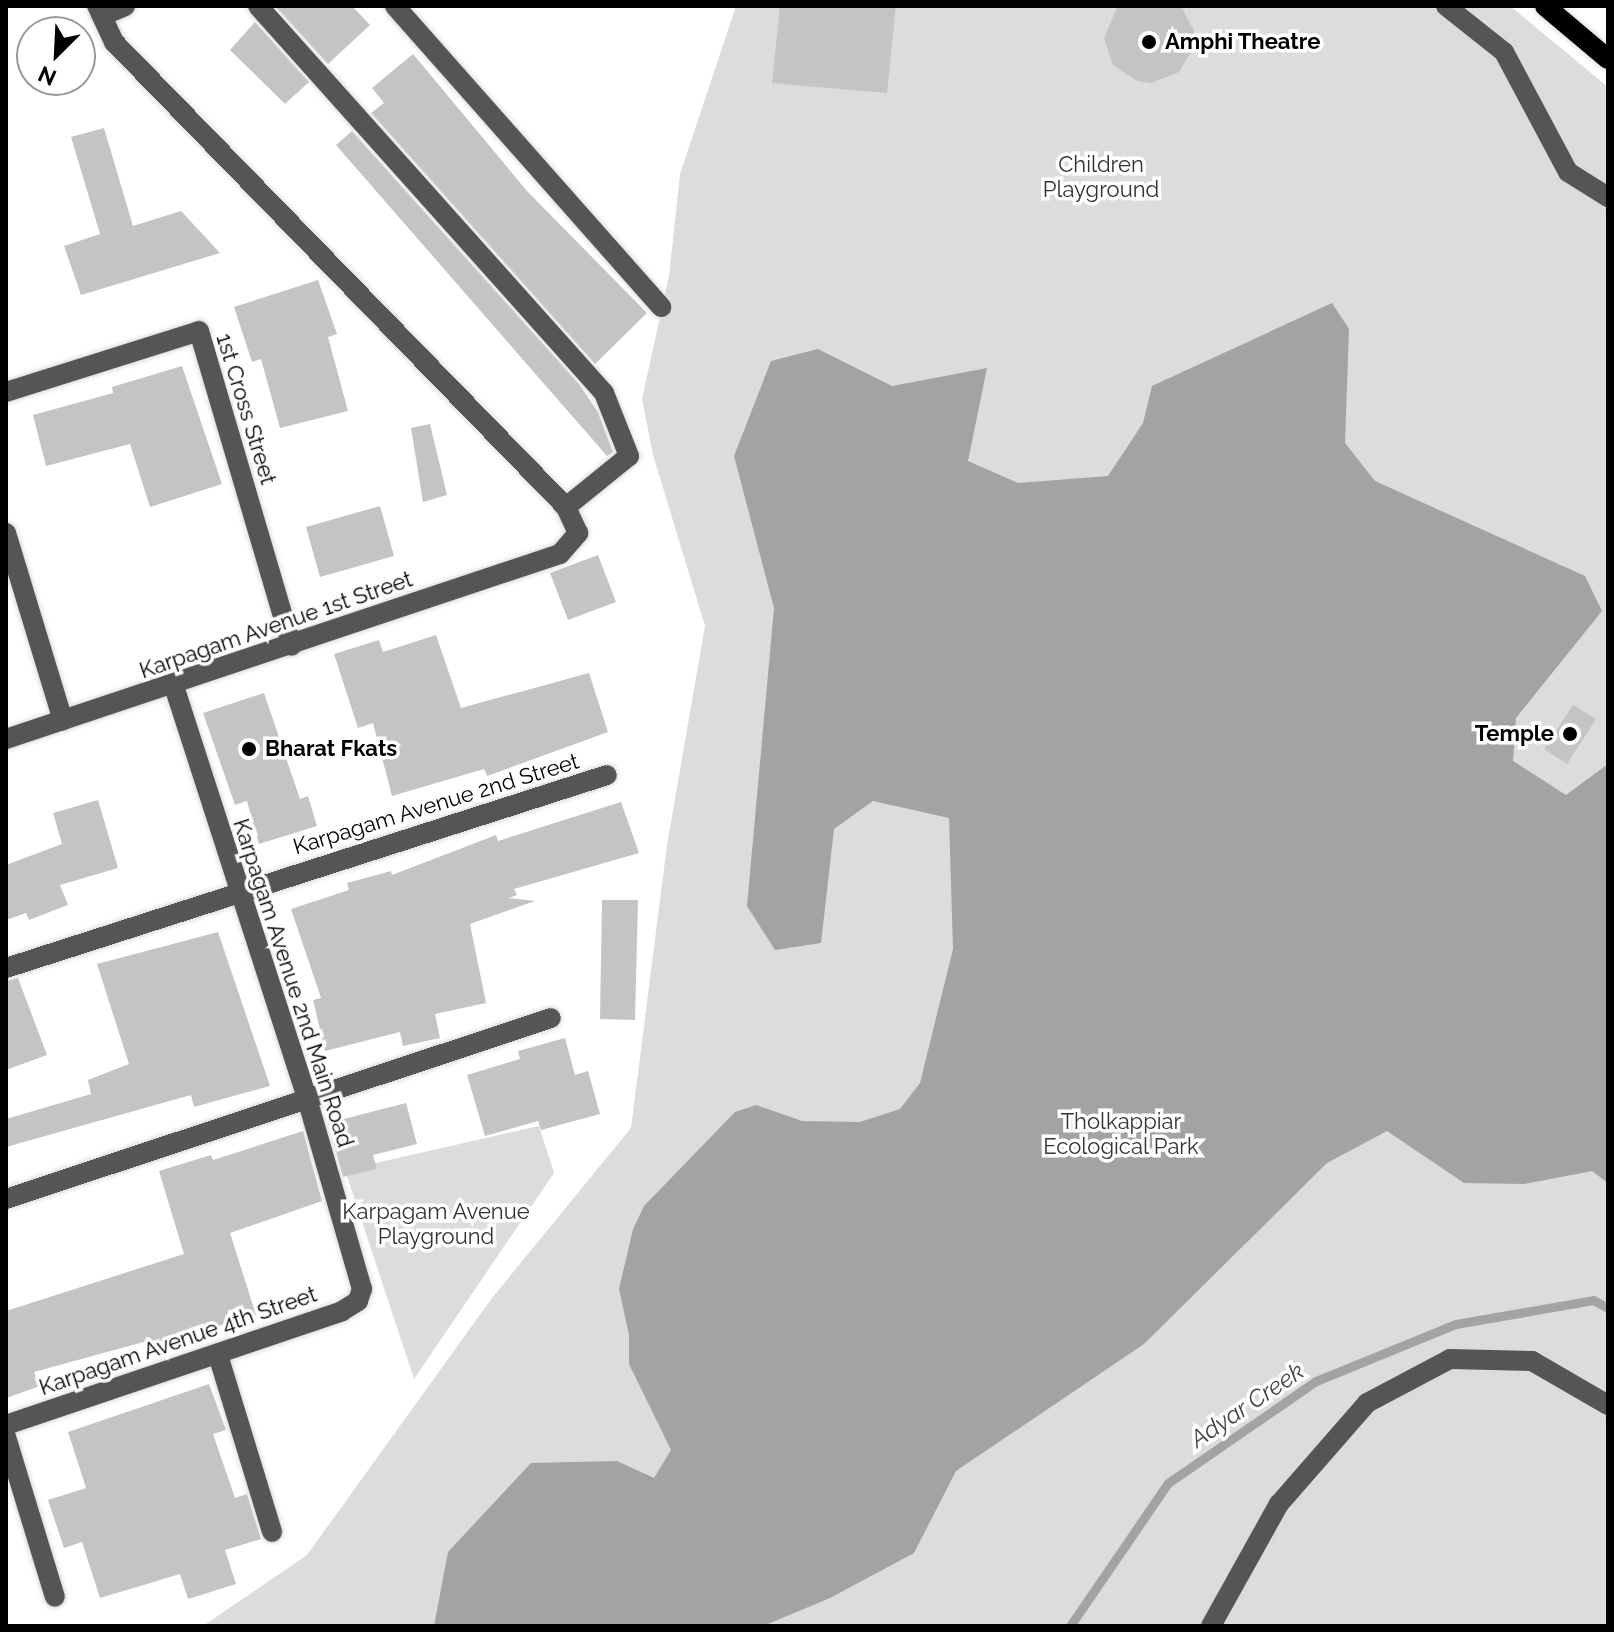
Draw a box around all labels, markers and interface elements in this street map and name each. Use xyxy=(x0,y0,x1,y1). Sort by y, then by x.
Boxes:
north arrow xyxy=(16,16,96,96)
place label: Amphi Theatre xyxy=(1165,29,1321,55)
marker: Amphi Theatre xyxy=(1140,33,1158,51)
text: N xyxy=(34,61,60,91)
park label: Children Playground xyxy=(1043,151,1159,202)
street label: 1st Cross Street xyxy=(211,330,281,488)
street label: Karpagam Avenue 1st Street xyxy=(136,566,416,684)
place label: Temple xyxy=(1475,721,1554,747)
marker: Temple xyxy=(1561,725,1579,743)
place label: Bharat Fkats xyxy=(265,736,397,762)
marker: Bharat Fkats xyxy=(240,740,258,758)
street label: Karpagam Avenue 2nd Street xyxy=(290,748,582,860)
street label: Karpagam Avenue 2nd Main Road xyxy=(227,815,359,1151)
park label: Tholkappiar Ecological Park xyxy=(1043,1108,1199,1160)
park label: Karpagam Avenue Playground xyxy=(342,1198,530,1250)
street label: Karpagam Avenue 4th Street xyxy=(35,1281,321,1401)
water label: Adyar Creek xyxy=(1184,1356,1310,1454)

